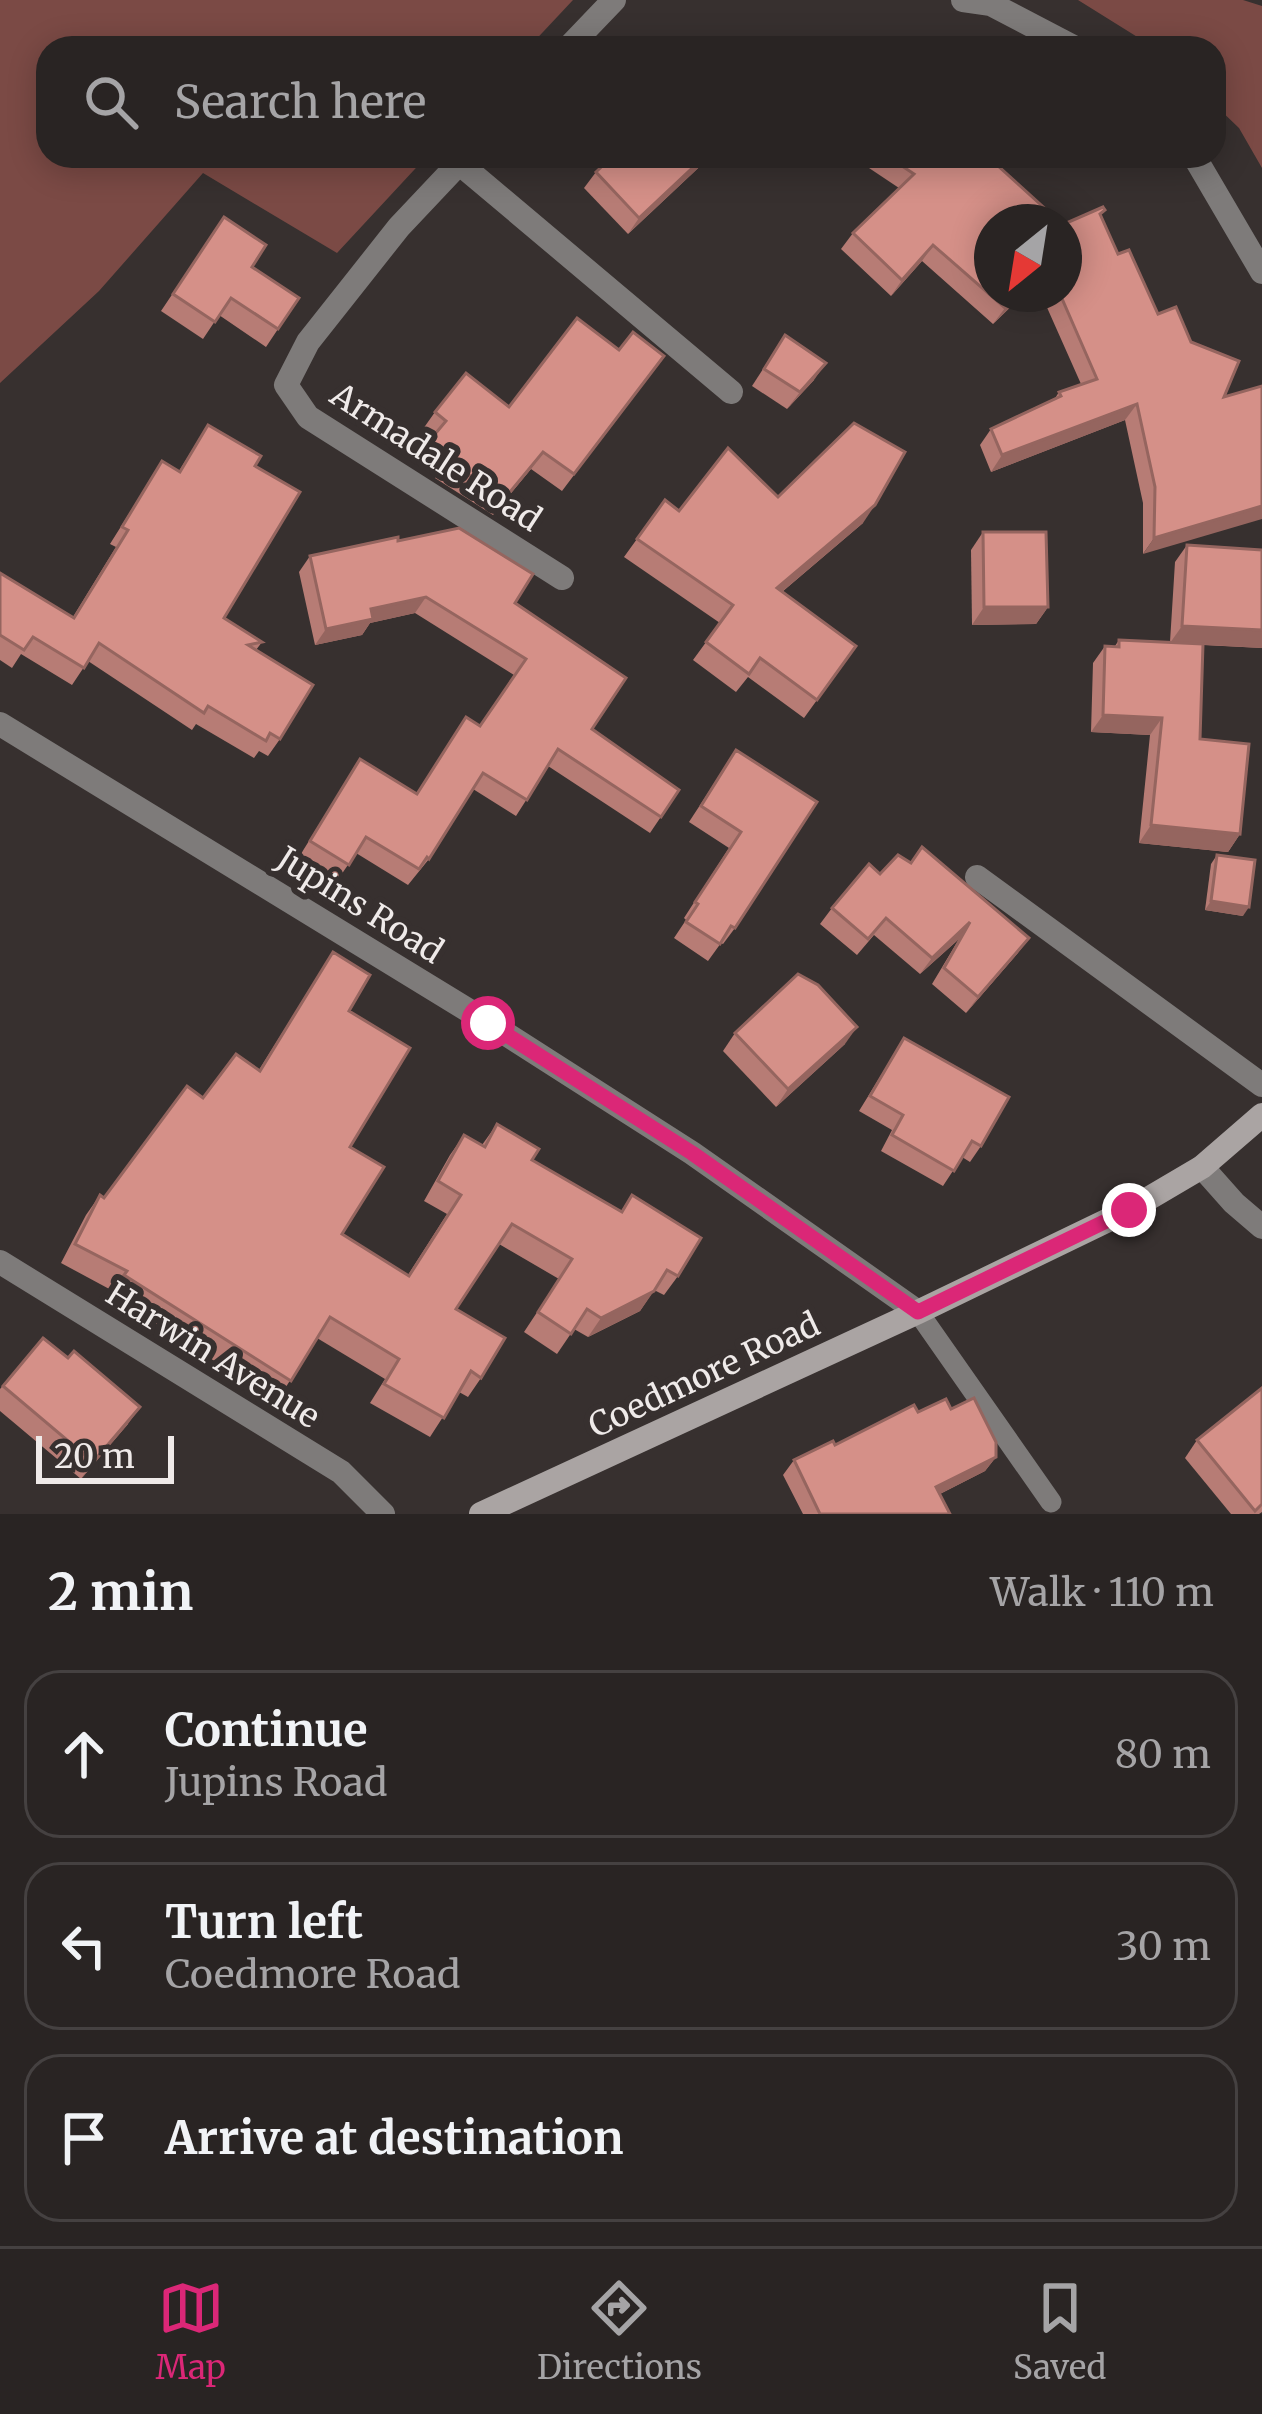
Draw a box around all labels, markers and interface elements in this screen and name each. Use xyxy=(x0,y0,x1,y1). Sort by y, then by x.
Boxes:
search box xyxy=(36,36,1226,168)
icon: search xyxy=(78,69,144,135)
text: Search here xyxy=(174,74,426,130)
north arrow xyxy=(974,204,1082,312)
street label: Armadale Road xyxy=(322,373,549,540)
street label: Jupins Road xyxy=(268,837,451,972)
route start xyxy=(461,996,515,1050)
route end xyxy=(1102,1183,1156,1237)
street label: Harwin Avenue xyxy=(99,1273,327,1437)
street label: Coedmore Road xyxy=(582,1304,826,1446)
scale bar xyxy=(36,1430,174,1483)
text: 20 m xyxy=(54,1436,135,1477)
text: 2 min xyxy=(48,1560,193,1624)
text: Walk · 110 m xyxy=(990,1568,1214,1617)
text: Continue xyxy=(165,1702,367,1758)
icon: ahead xyxy=(51,1721,117,1787)
text: 80 m xyxy=(1115,1730,1211,1779)
text: Jupins Road xyxy=(165,1758,387,1807)
text: Turn left xyxy=(165,1894,363,1950)
icon: left xyxy=(51,1913,117,1979)
text: 30 m xyxy=(1116,1922,1211,1971)
text: Coedmore Road xyxy=(165,1950,461,1999)
icon: arrive xyxy=(51,2105,117,2171)
text: Arrive at destination xyxy=(165,2110,623,2166)
tab: Map xyxy=(156,2275,226,2388)
tab: Directions xyxy=(537,2275,702,2388)
tab: Saved xyxy=(1013,2275,1106,2388)

